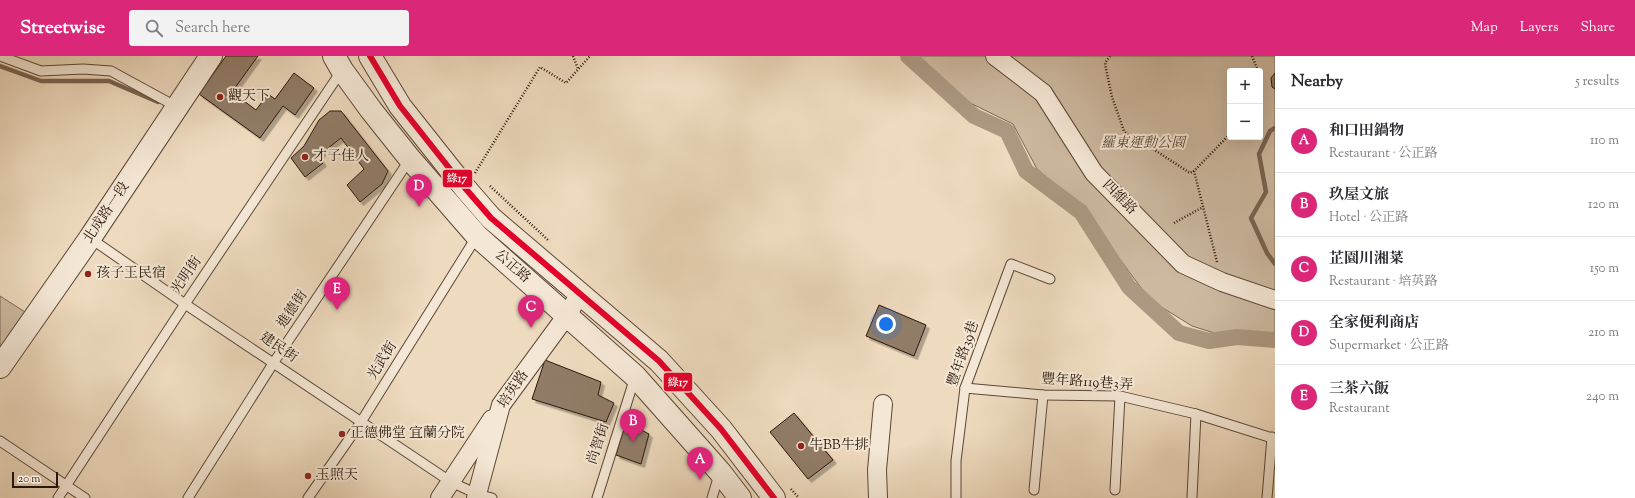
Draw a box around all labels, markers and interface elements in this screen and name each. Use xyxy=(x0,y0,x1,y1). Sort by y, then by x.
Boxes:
search box xyxy=(129,10,409,46)
text: Streetwise xyxy=(20,15,105,42)
icon: search xyxy=(143,17,165,39)
text: Search here xyxy=(175,18,250,39)
text: Map xyxy=(1471,18,1498,38)
text: Layers xyxy=(1520,18,1558,38)
text: Share xyxy=(1580,18,1615,38)
map controls xyxy=(1227,68,1263,140)
button: + xyxy=(1227,68,1263,104)
text: Nearby xyxy=(1291,70,1343,94)
text: 5 results xyxy=(1575,73,1619,91)
place label: 觀天下 xyxy=(228,87,270,107)
marker: 觀天下 xyxy=(215,92,225,102)
button: − xyxy=(1227,104,1263,140)
text: 和口田鍋物 xyxy=(1329,121,1404,142)
text: A xyxy=(1299,132,1309,150)
text: 110 m xyxy=(1590,132,1619,150)
park label: 羅東運動公園 xyxy=(1101,134,1187,154)
text: Restaurant · 公正路 xyxy=(1329,145,1438,163)
place label: 才子佳人 xyxy=(313,147,369,167)
marker: 才子佳人 xyxy=(300,152,310,162)
line badge: 綠17 xyxy=(442,169,473,188)
text: 綠17 xyxy=(447,171,468,187)
pin: D xyxy=(406,174,432,207)
street label: 四維路 xyxy=(1097,176,1141,220)
street label: 北成路一段 xyxy=(79,178,135,248)
text: 玖屋文旅 xyxy=(1329,185,1389,206)
text: B xyxy=(1300,196,1308,214)
text: 120 m xyxy=(1588,196,1619,214)
text: Hotel · 公正路 xyxy=(1329,209,1408,227)
street label: 公正路 xyxy=(490,246,534,288)
text: 芷園川湘菜 xyxy=(1329,249,1404,270)
street label: 光明街 xyxy=(167,253,207,299)
text: C xyxy=(1299,260,1309,278)
text: 150 m xyxy=(1590,260,1619,278)
place label: 孩子王民宿 xyxy=(96,264,166,284)
marker: 孩子王民宿 xyxy=(83,269,93,279)
text: Restaurant · 培英路 xyxy=(1329,273,1438,291)
pin: E xyxy=(324,277,350,310)
street label: 進德街 xyxy=(273,287,313,333)
pin: C xyxy=(518,295,544,328)
text: 全家便利商店 xyxy=(1329,313,1419,334)
your location xyxy=(876,314,896,334)
street label: 豐年路39巷 xyxy=(943,318,985,390)
text: D xyxy=(1299,324,1309,342)
text: 210 m xyxy=(1588,324,1619,342)
street label: 建民街 xyxy=(255,328,301,368)
text: Supermarket · 公正路 xyxy=(1329,337,1449,355)
street label: 光武街 xyxy=(363,338,403,384)
street label: 培英路 xyxy=(494,367,534,413)
street label: 豐年路119巷3弄 xyxy=(1040,370,1134,396)
line badge: 綠17 xyxy=(663,372,693,392)
text: 綠17 xyxy=(668,375,689,391)
text: 三茶六飯 xyxy=(1329,379,1389,400)
text: E xyxy=(1300,388,1308,406)
text: 240 m xyxy=(1586,388,1619,406)
text: Restaurant xyxy=(1329,400,1390,418)
pin: B xyxy=(620,409,646,442)
street label: 尚智街 xyxy=(583,421,615,467)
place label: 正德佛堂 宜蘭分院 xyxy=(350,424,465,444)
marker: 正德佛堂 宜蘭分院 xyxy=(337,429,347,439)
place label: 牛BB牛排 xyxy=(809,436,869,456)
marker: 牛BB牛排 xyxy=(796,441,806,451)
pin: A xyxy=(687,447,713,480)
place label: 玉照天 xyxy=(316,466,358,486)
scale bar xyxy=(12,470,58,489)
text: 20 m xyxy=(18,471,40,487)
marker: 玉照天 xyxy=(303,471,313,481)

